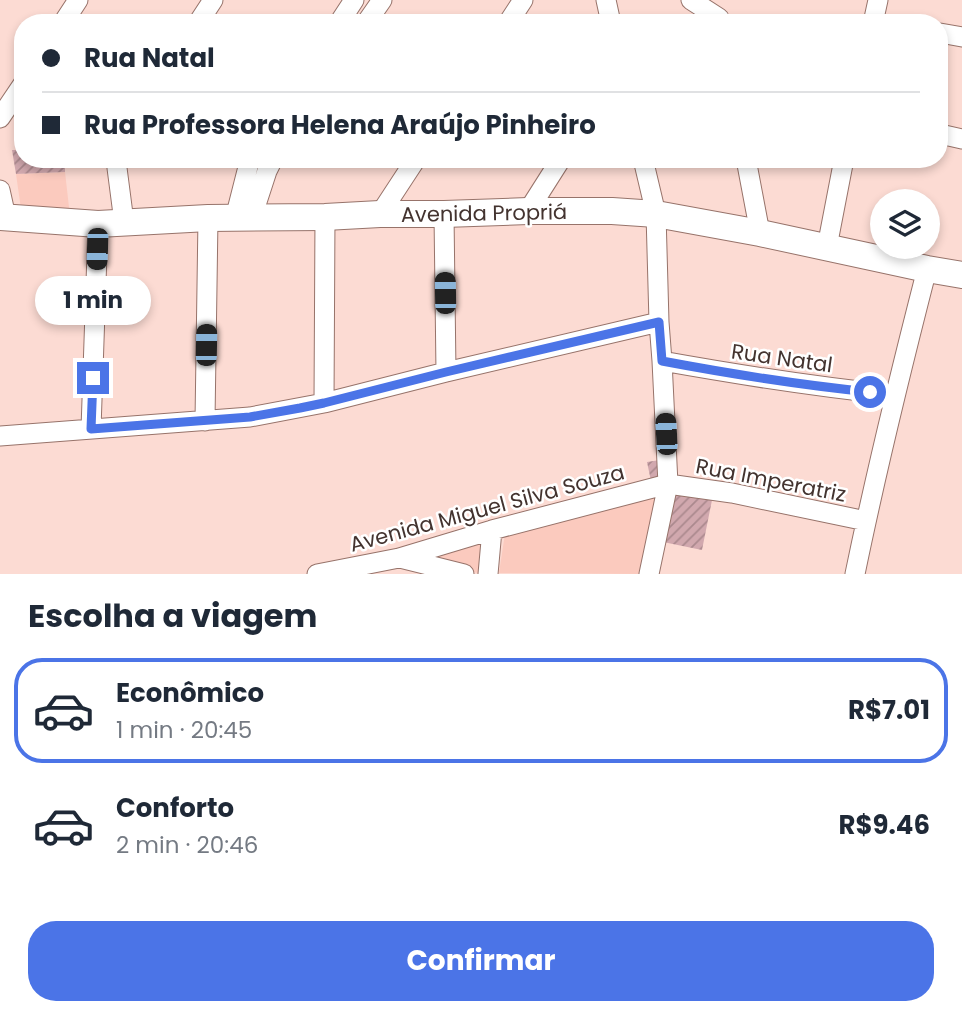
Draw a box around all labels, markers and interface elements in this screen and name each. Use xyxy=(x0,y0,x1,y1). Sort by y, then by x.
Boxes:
text: Rua Natal xyxy=(84,40,215,76)
text: Rua Professora Helena Araújo Pinheiro xyxy=(84,107,596,143)
map controls xyxy=(870,189,940,259)
button: layers xyxy=(870,189,940,259)
street label: Avenida Propriá xyxy=(401,197,567,229)
car xyxy=(86,228,109,270)
car xyxy=(435,272,456,314)
callout: 1 min xyxy=(35,276,151,326)
text: 1 min xyxy=(63,284,123,316)
car xyxy=(196,324,217,366)
street label: Rua Natal xyxy=(729,337,835,379)
route end xyxy=(77,362,109,394)
route start xyxy=(854,376,886,408)
car xyxy=(655,412,678,456)
street label: Rua Imperatriz xyxy=(694,451,848,509)
street label: Avenida Miguel Silva Souza xyxy=(346,457,628,559)
text: Escolha a viagem xyxy=(28,593,317,638)
text: Econômico xyxy=(116,675,264,711)
icon: car xyxy=(32,679,95,742)
text: R$7.01 xyxy=(848,692,930,728)
text: 1 min · 20:45 xyxy=(116,714,252,746)
text: Conforto xyxy=(116,790,234,826)
icon: car xyxy=(32,794,95,857)
text: R$9.46 xyxy=(838,807,930,843)
text: 2 min · 20:46 xyxy=(116,829,258,861)
button: Confirmar xyxy=(28,921,934,1001)

